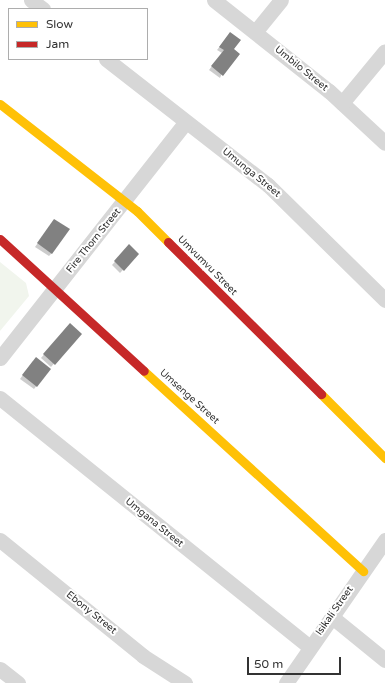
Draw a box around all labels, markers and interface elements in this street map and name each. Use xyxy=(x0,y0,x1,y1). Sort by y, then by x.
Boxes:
legend xyxy=(8,8,148,60)
text: Slow xyxy=(46,17,73,31)
text: Jam xyxy=(46,37,69,51)
street label: Umbilo Street xyxy=(272,44,330,94)
street label: Umunga Street xyxy=(219,146,283,200)
street label: Fire Thorn Street xyxy=(64,206,124,276)
street label: Umvumvu Street xyxy=(175,234,239,298)
street label: Umsenge Street xyxy=(157,367,221,427)
street label: Umgana Street xyxy=(122,496,186,550)
street label: Isikali Street xyxy=(314,584,356,638)
street label: Ebony Street xyxy=(63,589,119,637)
scale bar xyxy=(249,649,343,675)
text: 50 m xyxy=(254,657,283,671)

